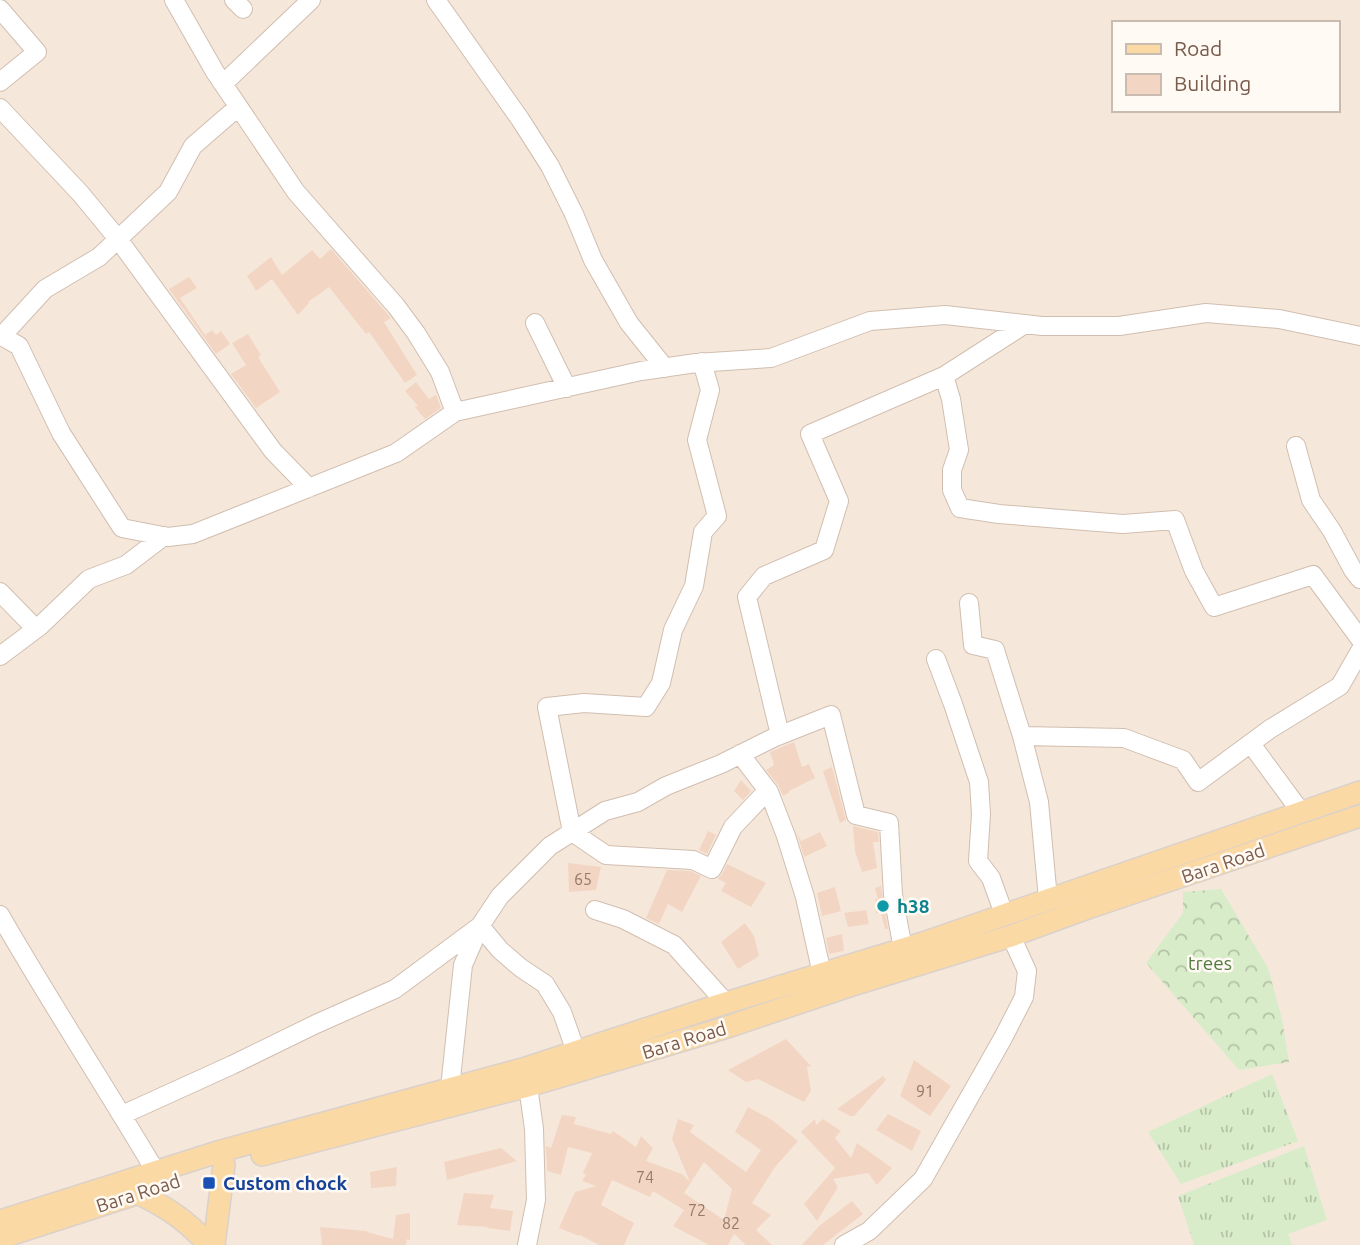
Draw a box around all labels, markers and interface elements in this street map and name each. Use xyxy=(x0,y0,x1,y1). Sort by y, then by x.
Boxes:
legend xyxy=(1112,21,1339,112)
text: Road xyxy=(1174,36,1222,60)
text: Building xyxy=(1174,71,1251,95)
street label: Bara Road xyxy=(1178,838,1268,888)
house number: 65 xyxy=(574,870,592,888)
place label: h38 xyxy=(897,895,930,917)
marker: h38 xyxy=(875,898,891,914)
park label: trees xyxy=(1188,952,1232,974)
street label: Bara Road xyxy=(639,1017,729,1063)
house number: 91 xyxy=(916,1082,934,1100)
house number: 74 xyxy=(636,1168,654,1186)
street label: Bara Road xyxy=(93,1169,183,1217)
place label: Custom chock xyxy=(223,1172,347,1194)
marker: Custom chock xyxy=(201,1175,217,1191)
house number: 72 xyxy=(688,1201,706,1219)
house number: 82 xyxy=(722,1214,740,1232)

